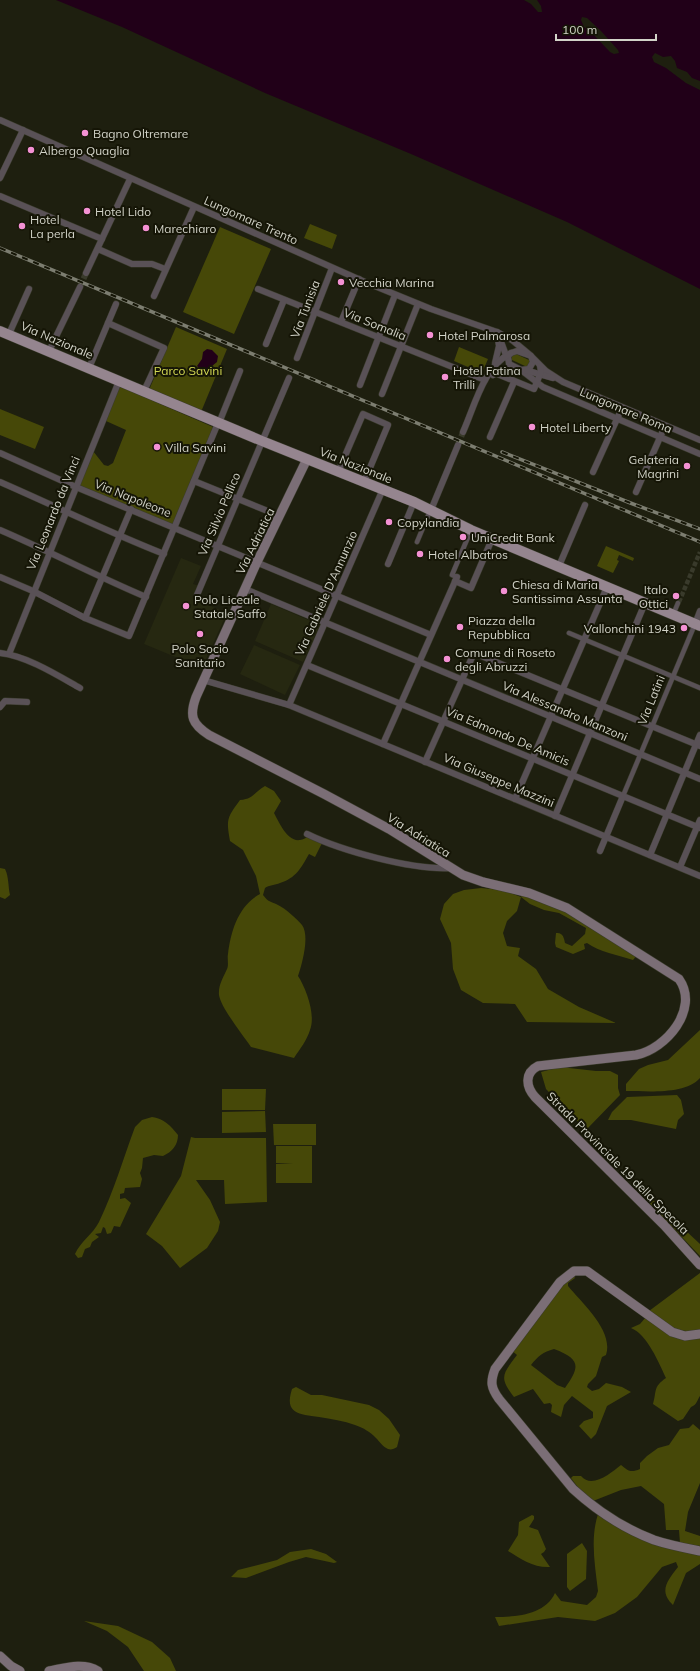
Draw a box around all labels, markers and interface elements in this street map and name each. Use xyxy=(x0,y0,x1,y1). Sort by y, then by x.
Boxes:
scale bar xyxy=(556,16,656,42)
text: 100 m xyxy=(562,22,597,37)
place label: Bagno Oltremare xyxy=(93,126,188,141)
marker: Bagno Oltremare xyxy=(80,128,90,138)
place label: Albergo Quaglia xyxy=(39,143,129,158)
marker: Albergo Quaglia xyxy=(26,145,36,155)
street label: Lungomare Trento xyxy=(202,193,300,248)
place label: Hotel Lido xyxy=(95,204,151,219)
marker: Hotel Lido xyxy=(82,206,92,216)
place label: Hotel La perla xyxy=(30,212,75,241)
marker: Hotel La perla xyxy=(17,221,27,231)
place label: Marechiaro xyxy=(154,221,217,236)
marker: Marechiaro xyxy=(141,223,151,233)
place label: Vecchia Marina xyxy=(349,275,434,290)
marker: Vecchia Marina xyxy=(336,277,346,287)
street label: Via Tunisia xyxy=(287,278,323,340)
street label: Via Somalia xyxy=(341,305,409,343)
street label: Via Nazionale xyxy=(19,318,95,362)
place label: Hotel Palmarosa xyxy=(438,328,530,343)
marker: Hotel Palmarosa xyxy=(425,330,435,340)
park label: Parco Savini xyxy=(154,363,222,378)
place label: Hotel Fatina Trilli xyxy=(453,363,521,392)
marker: Hotel Fatina Trilli xyxy=(440,372,450,382)
street label: Lungomare Roma xyxy=(578,384,674,436)
place label: Hotel Liberty xyxy=(540,420,612,435)
marker: Hotel Liberty xyxy=(527,422,537,432)
place label: Villa Savini xyxy=(165,440,226,455)
marker: Villa Savini xyxy=(152,442,162,452)
street label: Via Nazionale xyxy=(317,444,395,486)
place label: Gelateria Magrini xyxy=(629,452,679,481)
street label: Via Leonardo da Vinci xyxy=(23,454,83,572)
marker: Gelateria Magrini xyxy=(682,461,692,471)
street label: Via Silvio Pellico xyxy=(195,470,243,558)
street label: Via Napoleone xyxy=(92,476,174,520)
street label: Via Adriatica xyxy=(232,505,278,577)
place label: Copylandia xyxy=(397,515,459,530)
marker: Copylandia xyxy=(384,517,394,527)
street label: Via Gabriele D'Annunzio xyxy=(292,528,360,658)
place label: UniCredit Bank xyxy=(471,530,555,545)
marker: UniCredit Bank xyxy=(458,532,468,542)
place label: Hotel Albatros xyxy=(428,547,508,562)
marker: Hotel Albatros xyxy=(415,549,425,559)
place label: Chiesa di Maria Santissima Assunta xyxy=(512,577,622,606)
place label: Italo Ottici xyxy=(639,582,668,611)
marker: Chiesa di Maria Santissima Assunta xyxy=(499,586,509,596)
marker: Italo Ottici xyxy=(671,591,681,601)
place label: Polo Liceale Statale Saffo xyxy=(194,592,266,621)
marker: Polo Liceale Statale Saffo xyxy=(181,601,191,611)
place label: Piazza della Repubblica xyxy=(468,613,535,642)
place label: Vallonchini 1943 xyxy=(584,621,676,636)
marker: Piazza della Repubblica xyxy=(455,622,465,632)
marker: Vallonchini 1943 xyxy=(679,623,689,633)
marker: Polo Socio Sanitario xyxy=(195,629,205,639)
place label: Polo Socio Sanitario xyxy=(171,641,229,670)
place label: Comune di Roseto degli Abruzzi xyxy=(455,645,556,674)
marker: Comune di Roseto degli Abruzzi xyxy=(442,654,452,664)
street label: Via Latini xyxy=(634,673,668,727)
street label: Via Alessandro Manzoni xyxy=(500,678,630,744)
street label: Via Edmondo De Amicis xyxy=(444,703,572,769)
street label: Via Giuseppe Mazzini xyxy=(441,750,557,810)
street label: Via Adriatica xyxy=(384,810,454,860)
street label: Strada Provinciale 19 della Specola xyxy=(544,1089,692,1237)

